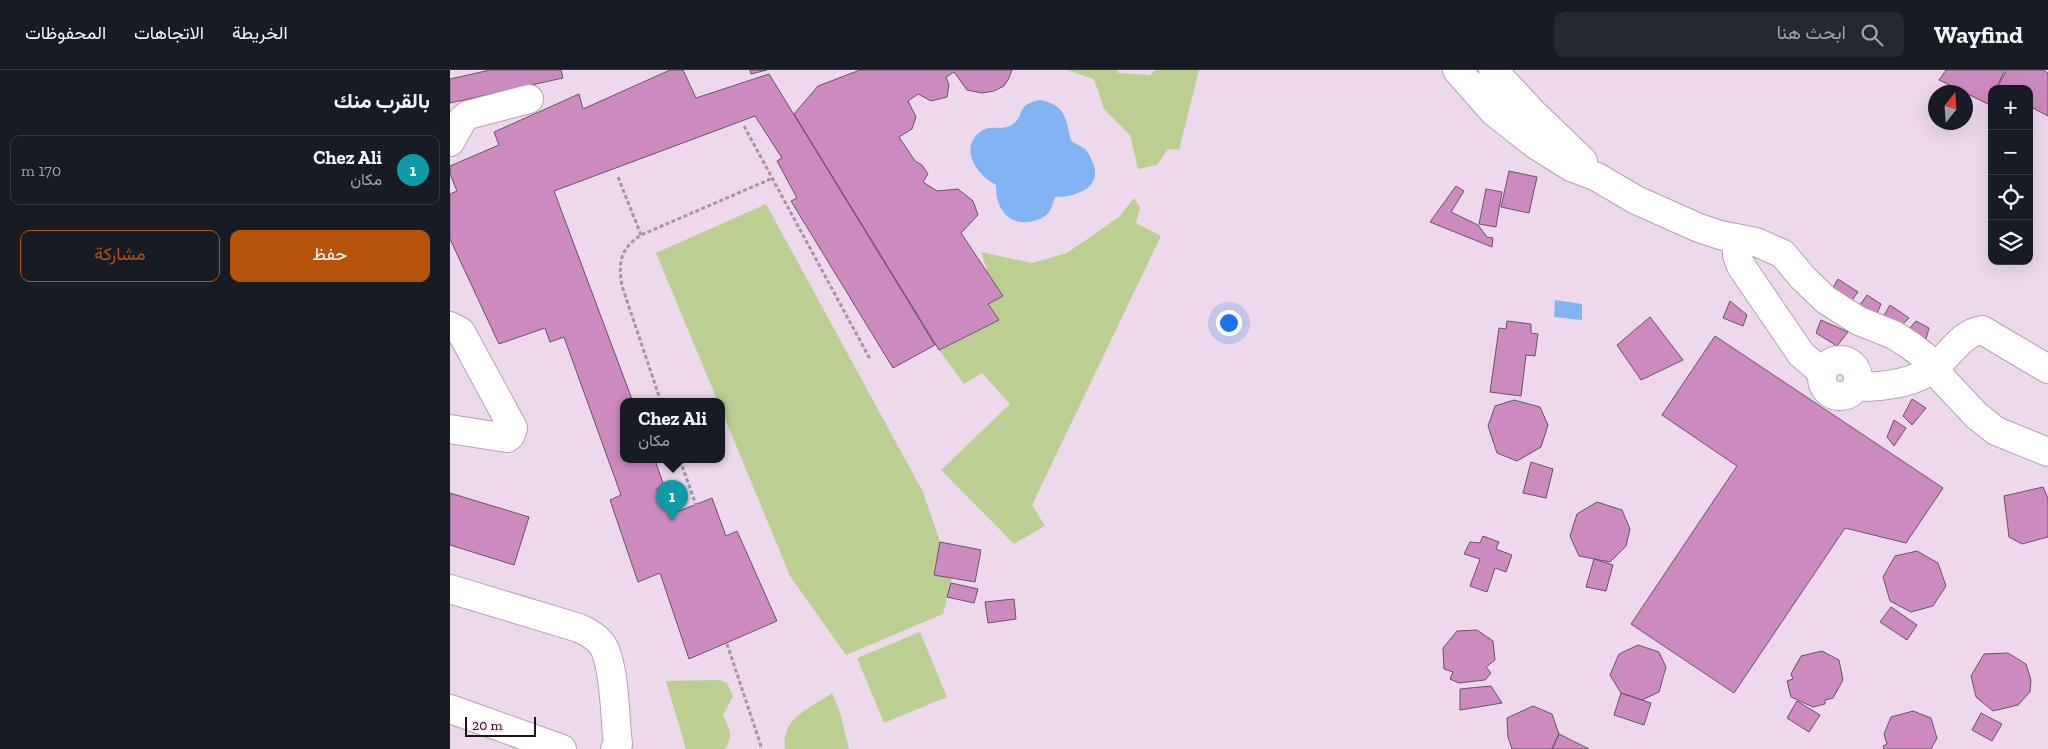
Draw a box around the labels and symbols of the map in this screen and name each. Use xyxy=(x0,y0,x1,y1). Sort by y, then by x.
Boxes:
north arrow xyxy=(1928,85,1973,130)
your location xyxy=(1216,310,1242,336)
pin: 1 xyxy=(656,480,688,521)
scale bar xyxy=(465,714,536,737)

